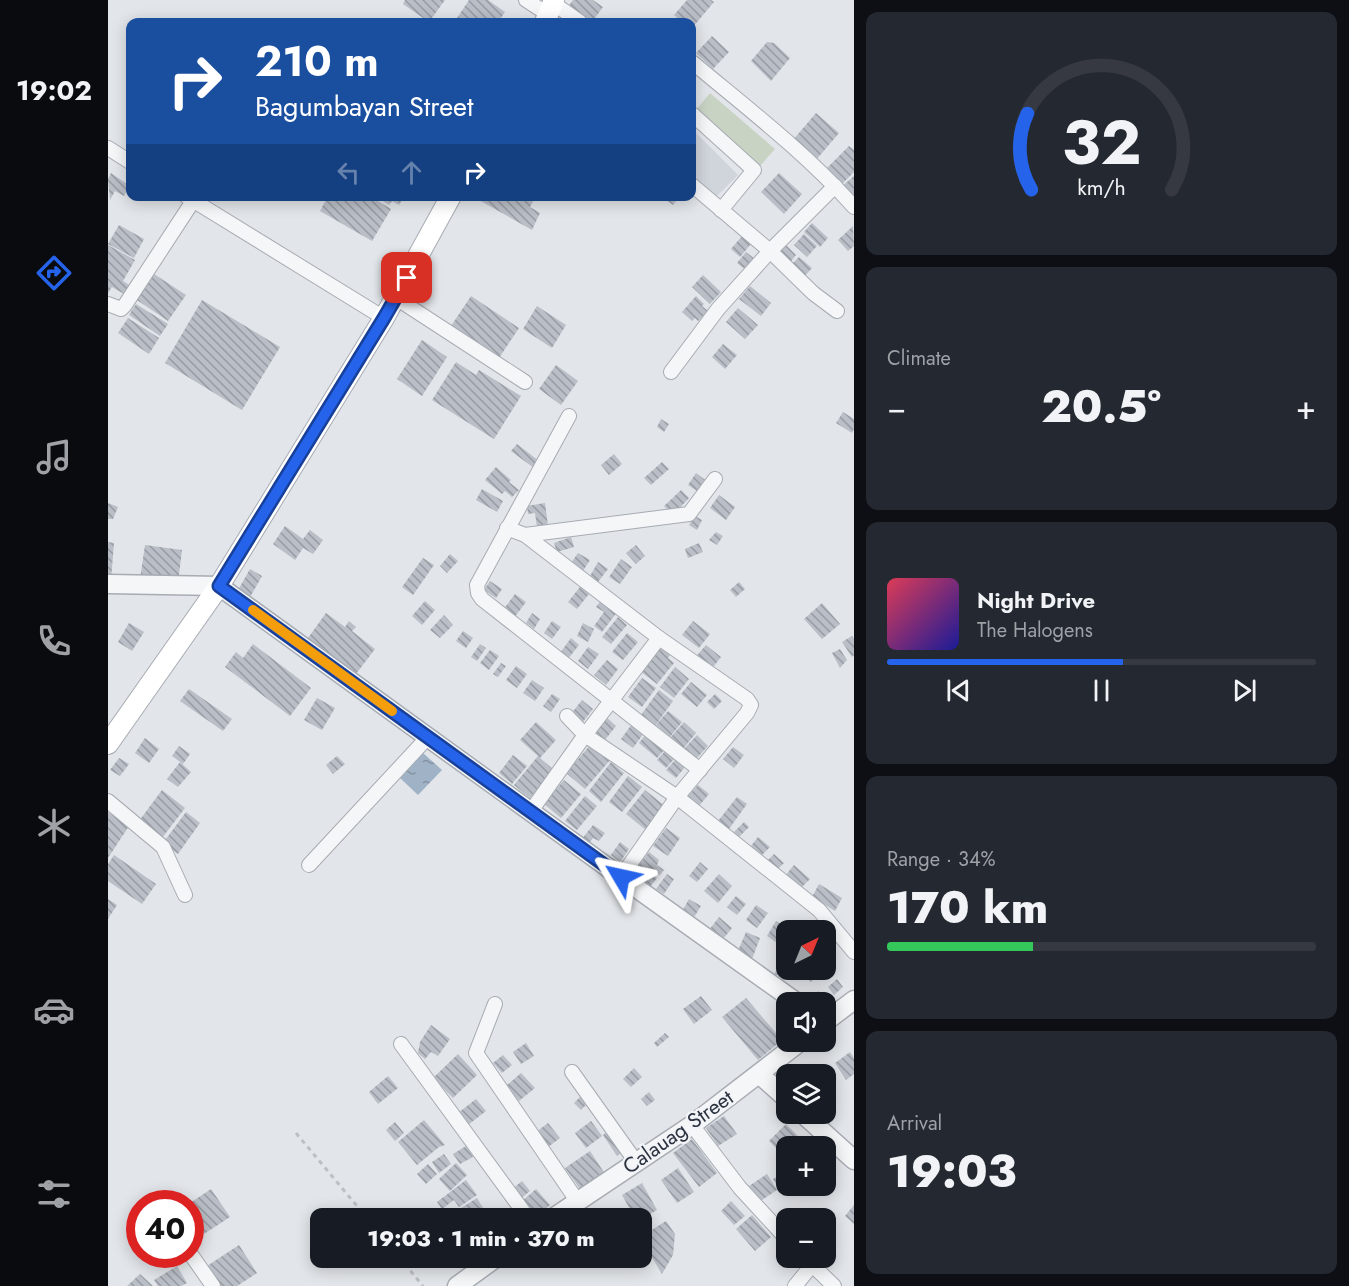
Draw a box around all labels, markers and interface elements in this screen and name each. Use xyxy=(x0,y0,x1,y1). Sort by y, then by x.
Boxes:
text: 210 m xyxy=(255,31,379,92)
icon: right xyxy=(156,42,234,120)
text: 19:02 xyxy=(16,71,92,110)
text: Bagumbayan Street xyxy=(255,87,473,126)
text: 32 xyxy=(1062,98,1141,188)
icon: left xyxy=(332,156,365,189)
icon: ahead xyxy=(395,156,428,189)
icon: right xyxy=(458,156,491,189)
text: km/h xyxy=(1077,173,1126,204)
icon: directions xyxy=(33,252,75,294)
pin xyxy=(381,252,432,303)
icon: arrive xyxy=(390,261,423,294)
text: Climate xyxy=(887,344,951,373)
text: 20.5° xyxy=(1041,374,1161,439)
text: − xyxy=(887,384,906,431)
text: + xyxy=(1296,384,1316,431)
icon: music xyxy=(33,436,75,478)
text: Night Drive xyxy=(977,584,1095,616)
text: The Halogens xyxy=(977,616,1093,645)
icon: phone xyxy=(33,620,75,662)
icon: previous xyxy=(942,674,975,707)
icon: pause xyxy=(1085,674,1118,707)
icon: next xyxy=(1228,674,1261,707)
icon: climate xyxy=(33,805,75,847)
position arrow xyxy=(589,845,653,909)
text: Range · 34% xyxy=(887,845,996,874)
text: 170 km xyxy=(887,875,1048,940)
north arrow xyxy=(776,920,836,980)
map controls xyxy=(776,920,836,1268)
icon: car xyxy=(33,989,75,1031)
button: sound xyxy=(776,992,836,1052)
button: layers xyxy=(776,1064,836,1124)
street label: Calauag Street xyxy=(617,1083,739,1181)
text: Arrival xyxy=(887,1109,942,1138)
button: + xyxy=(776,1136,836,1196)
text: 19:03 xyxy=(887,1139,1016,1204)
icon: filters xyxy=(33,1173,75,1215)
speed limit sign: 40 xyxy=(126,1190,204,1268)
button: − xyxy=(776,1208,836,1268)
text: 19:03 · 1 min · 370 m xyxy=(367,1222,595,1254)

